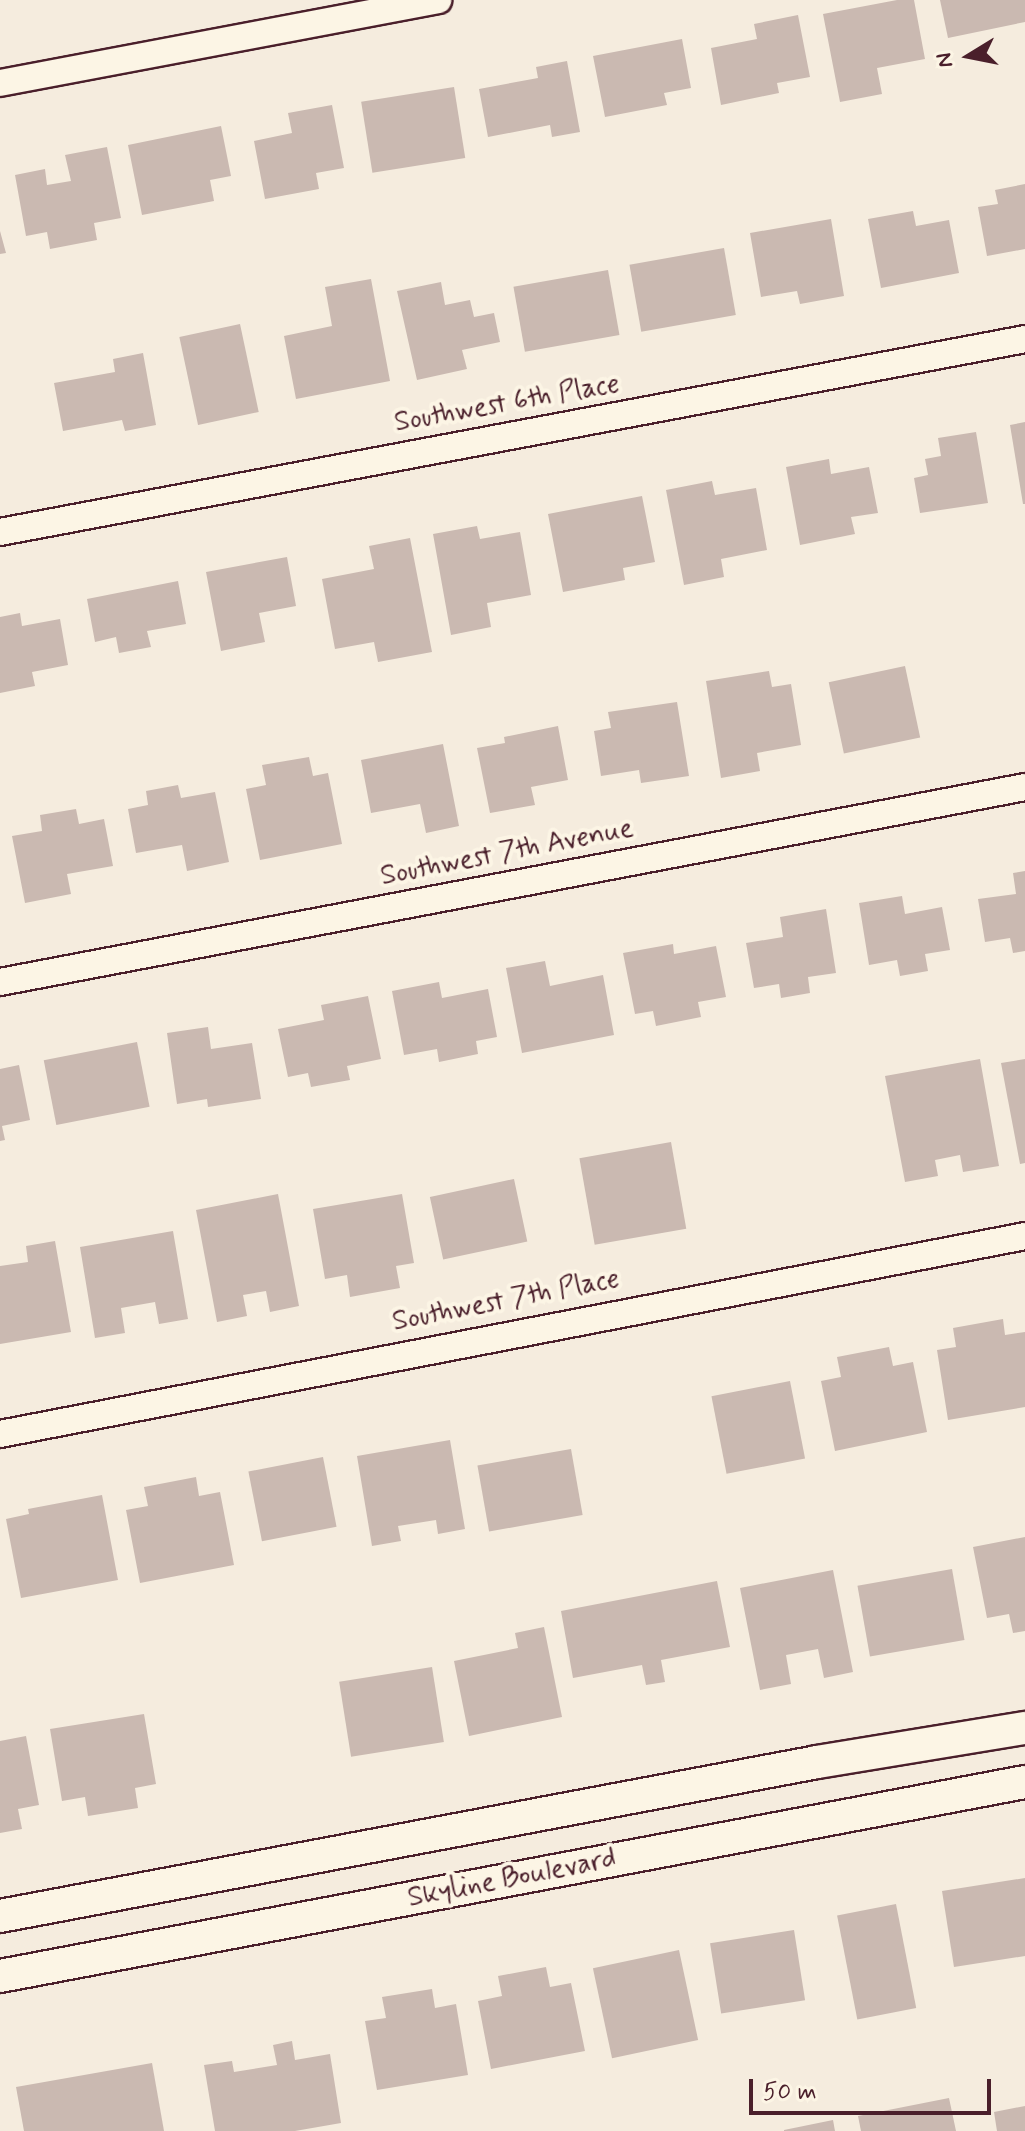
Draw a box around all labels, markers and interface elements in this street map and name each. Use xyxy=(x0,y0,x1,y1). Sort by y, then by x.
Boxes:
north arrow xyxy=(929,16,1009,96)
text: N xyxy=(930,51,960,70)
street label: Southwest 6th Place xyxy=(392,368,622,440)
street label: Southwest 7th Avenue xyxy=(378,812,636,894)
street label: Southwest 7th Place xyxy=(390,1263,622,1339)
street label: Skyline Boulevard xyxy=(407,1843,617,1915)
scale bar xyxy=(753,2063,995,2113)
text: 50 m xyxy=(763,2077,817,2108)

